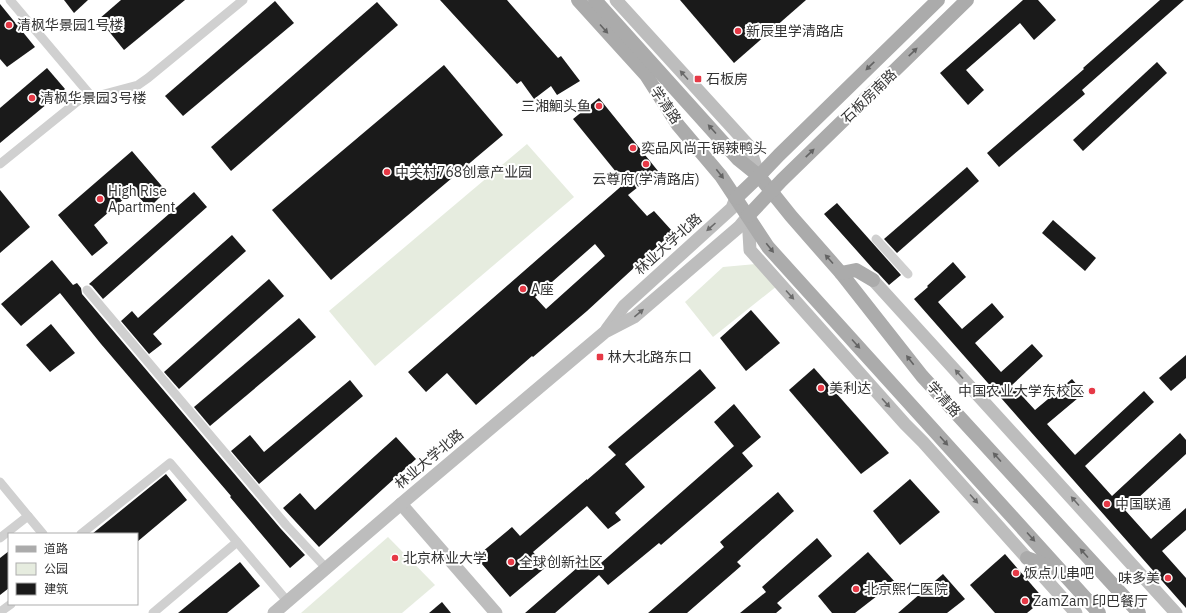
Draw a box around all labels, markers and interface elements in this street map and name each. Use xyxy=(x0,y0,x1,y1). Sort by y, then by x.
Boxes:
place label: 清枫华景园1号楼 xyxy=(17,16,123,34)
marker: 清枫华景园1号楼 xyxy=(4,20,14,30)
place label: 新辰里学清路店 xyxy=(746,22,844,40)
one-way arrow xyxy=(599,24,609,34)
marker: 新辰里学清路店 xyxy=(733,26,743,36)
one-way arrow xyxy=(908,47,918,57)
one-way arrow xyxy=(865,61,875,71)
street label: 石板房南路 xyxy=(838,65,900,127)
one-way arrow xyxy=(679,70,689,80)
place label: 石板房 xyxy=(706,70,748,88)
marker: 石板房 xyxy=(693,74,703,84)
street label: 学清路 xyxy=(647,83,685,127)
place label: 清枫华景园3号楼 xyxy=(40,89,146,107)
marker: 清枫华景园3号楼 xyxy=(27,93,37,103)
place label: 三湘鮰头鱼 xyxy=(521,97,591,115)
marker: 三湘鮰头鱼 xyxy=(594,101,604,111)
one-way arrow xyxy=(707,124,716,135)
place label: 奕品风尚干锅辣鸭头 xyxy=(641,139,767,157)
marker: 奕品风尚干锅辣鸭头 xyxy=(628,143,638,153)
one-way arrow xyxy=(805,148,815,158)
marker: 云尊府(学清路店) xyxy=(641,159,651,169)
place label: 中关村768创意产业园 xyxy=(395,163,532,181)
marker: 中关村768创意产业园 xyxy=(382,167,392,177)
one-way arrow xyxy=(715,169,724,180)
place label: 云尊府(学清路店) xyxy=(592,170,700,188)
place label: High Rise Apartment xyxy=(108,182,176,216)
marker: High Rise Apartment xyxy=(95,194,105,204)
street label: 林业大学北路 xyxy=(631,209,705,279)
one-way arrow xyxy=(706,222,716,232)
one-way arrow xyxy=(765,242,774,253)
one-way arrow xyxy=(824,254,833,264)
place label: A座 xyxy=(531,280,554,298)
marker: A座 xyxy=(518,284,528,294)
one-way arrow xyxy=(786,290,795,301)
one-way arrow xyxy=(633,308,644,317)
one-way arrow xyxy=(852,339,861,350)
place label: 林大北路东口 xyxy=(608,348,692,366)
marker: 林大北路东口 xyxy=(595,352,605,362)
one-way arrow xyxy=(906,355,914,366)
one-way arrow xyxy=(954,369,963,379)
street label: 学清路 xyxy=(923,377,965,421)
place label: 美利达 xyxy=(829,379,871,397)
place label: 中国农业大学东校区 xyxy=(958,382,1084,400)
marker: 美利达 xyxy=(816,383,826,393)
marker: 中国农业大学东校区 xyxy=(1087,386,1097,396)
one-way arrow xyxy=(881,398,891,408)
street label: 林业大学北路 xyxy=(391,425,467,493)
one-way arrow xyxy=(939,436,948,446)
one-way arrow xyxy=(992,452,1001,462)
one-way arrow xyxy=(969,494,978,503)
place label: 中国联通 xyxy=(1115,495,1171,513)
one-way arrow xyxy=(1070,496,1079,507)
marker: 中国联通 xyxy=(1102,499,1112,509)
one-way arrow xyxy=(1026,532,1035,543)
legend xyxy=(8,533,138,605)
text: 道路 xyxy=(44,541,68,556)
one-way arrow xyxy=(1080,548,1089,558)
place label: 北京林业大学 xyxy=(403,549,487,567)
marker: 北京林业大学 xyxy=(390,553,400,563)
place label: 全球创新社区 xyxy=(519,553,603,571)
marker: 全球创新社区 xyxy=(506,557,516,567)
text: 公园 xyxy=(44,561,68,576)
place label: 饭点儿串吧 xyxy=(1024,564,1094,582)
marker: 饭点儿串吧 xyxy=(1011,568,1021,578)
place label: 味多美 xyxy=(1118,569,1160,587)
marker: 味多美 xyxy=(1163,573,1173,583)
place label: 北京熙仁医院 xyxy=(864,580,948,598)
text: 建筑 xyxy=(44,581,68,596)
marker: 北京熙仁医院 xyxy=(851,584,861,594)
place label: ZamZam 印巴餐厅 xyxy=(1033,592,1148,610)
marker: ZamZam 印巴餐厅 xyxy=(1020,596,1030,606)

